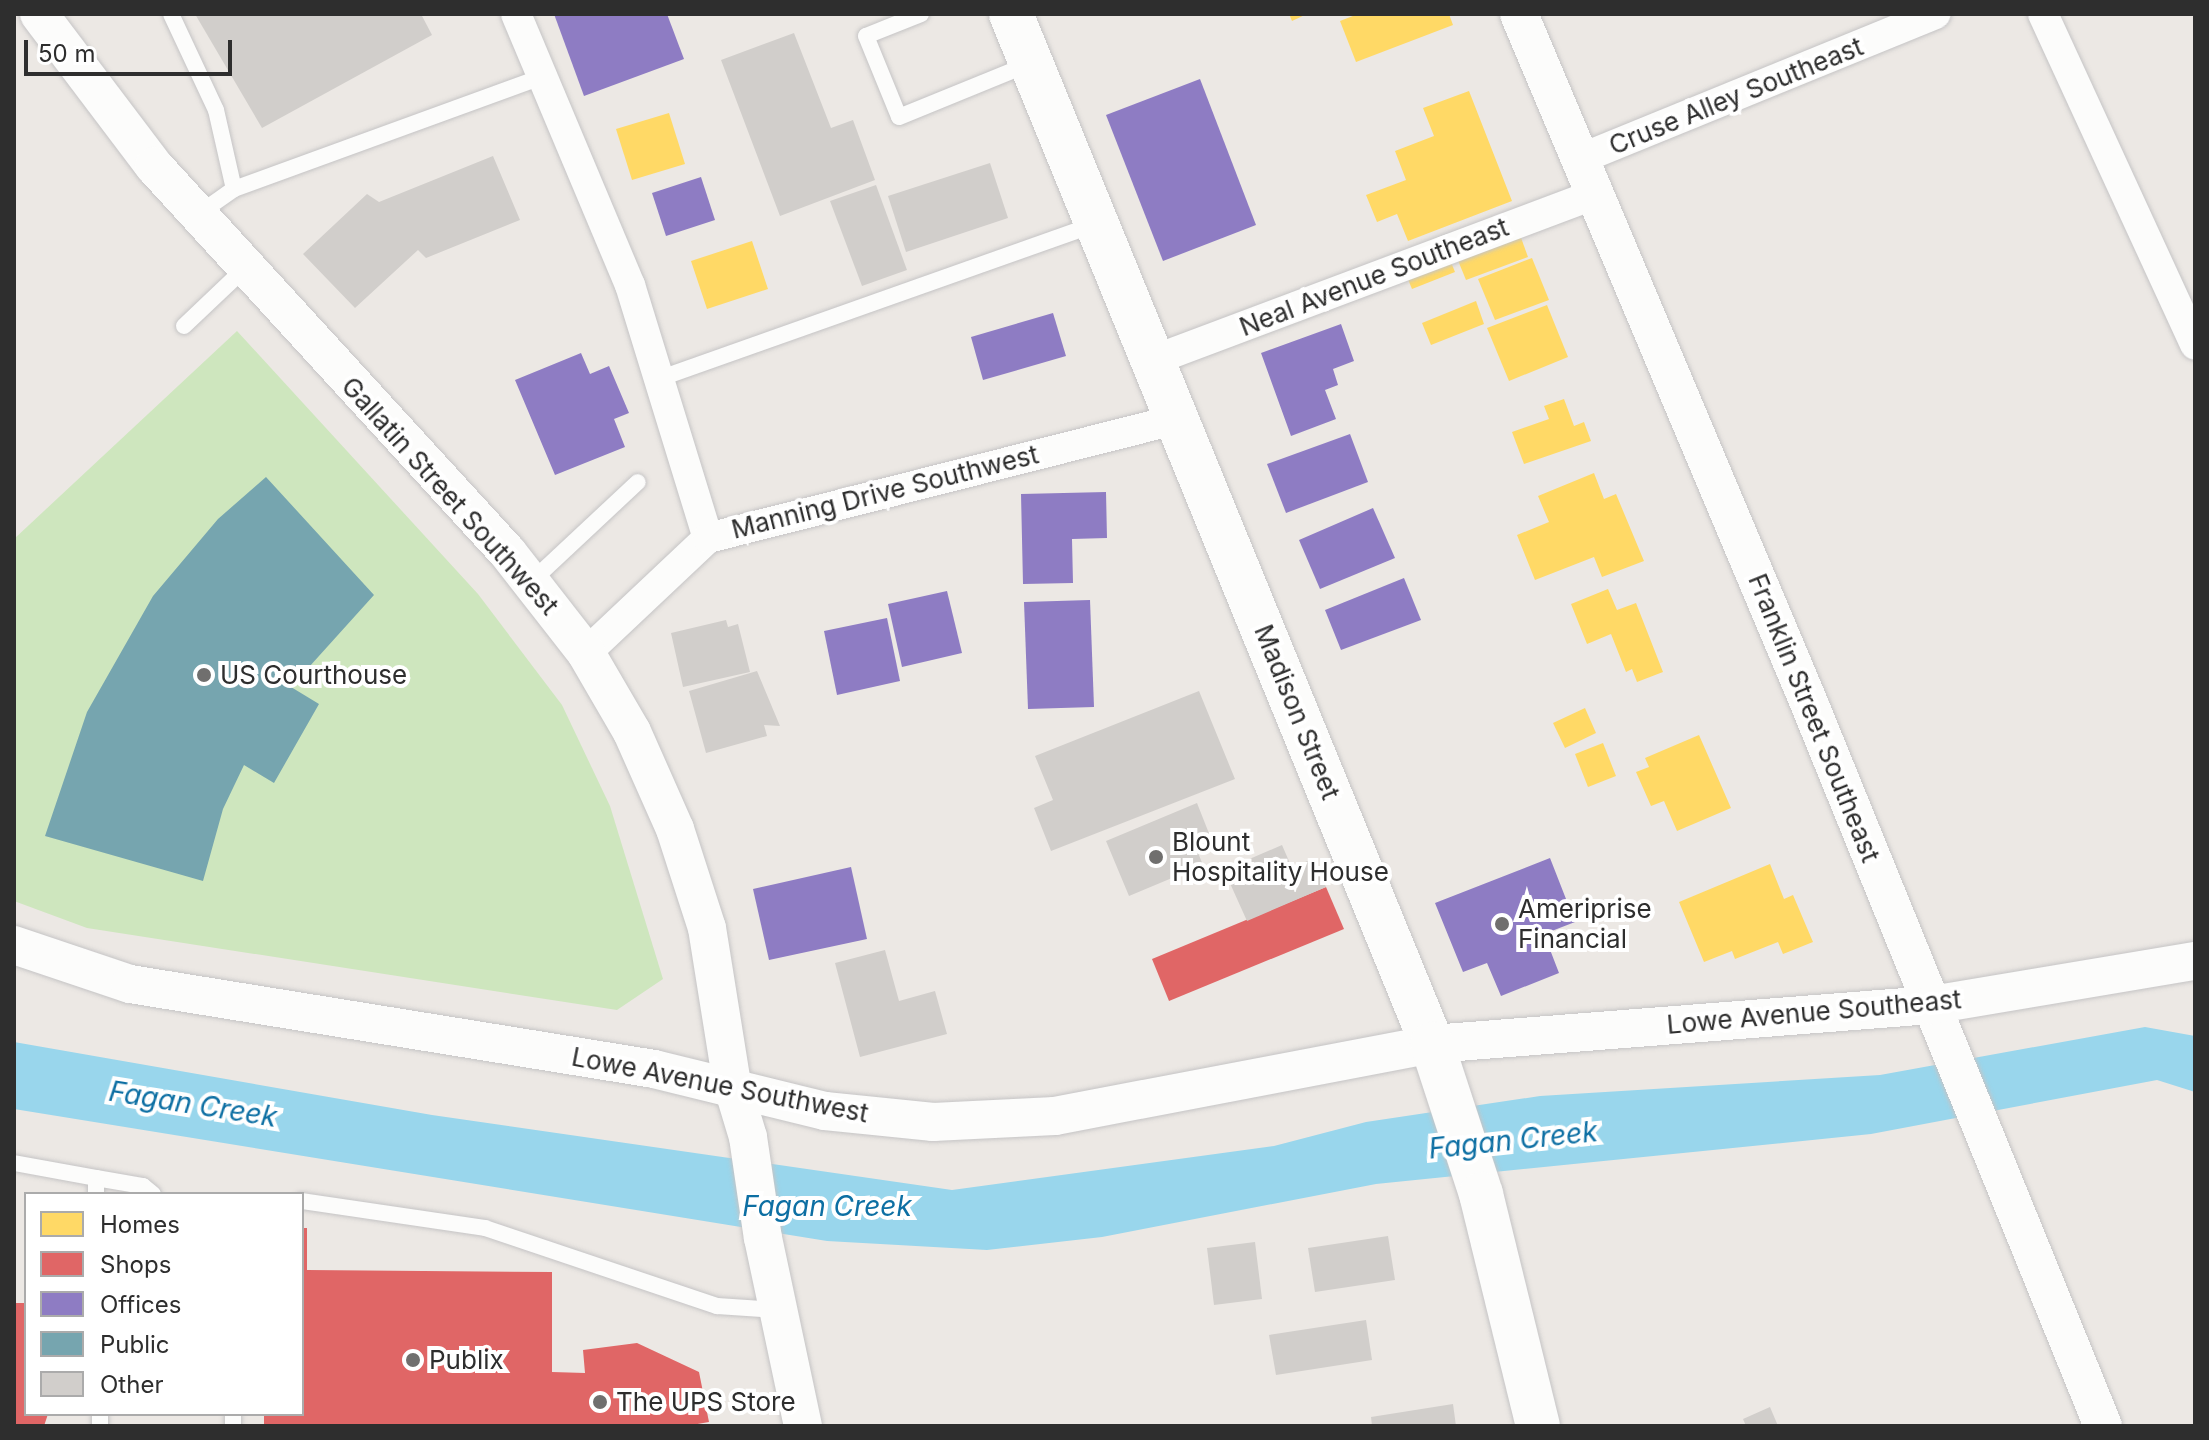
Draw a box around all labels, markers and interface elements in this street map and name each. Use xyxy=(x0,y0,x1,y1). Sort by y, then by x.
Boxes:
scale bar xyxy=(28,24,236,74)
street label: Cruse Alley Southeast xyxy=(1604,31,1868,161)
text: 50 m xyxy=(38,39,96,68)
street label: Neal Avenue Southeast xyxy=(1235,211,1513,343)
street label: Gallatin Street Southwest xyxy=(335,371,565,621)
street label: Manning Drive Southwest xyxy=(728,439,1042,545)
street label: Franklin Street Southeast xyxy=(1742,569,1886,867)
street label: Madison Street xyxy=(1248,620,1346,804)
place label: US Courthouse xyxy=(220,659,407,691)
marker: US Courthouse xyxy=(195,666,213,684)
place label: Blount Hospitality House xyxy=(1172,826,1389,888)
marker: Blount Hospitality House xyxy=(1147,848,1165,866)
place label: Ameriprise Financial xyxy=(1518,893,1652,954)
marker: Ameriprise Financial xyxy=(1493,915,1511,933)
street label: Lowe Avenue Southeast xyxy=(1665,984,1963,1040)
street label: Lowe Avenue Southwest xyxy=(569,1041,871,1129)
water label: Fagan Creek xyxy=(107,1074,279,1134)
water label: Fagan Creek xyxy=(1427,1114,1599,1166)
water label: Fagan Creek xyxy=(742,1189,912,1223)
legend xyxy=(24,1192,304,1416)
text: Homes xyxy=(100,1210,180,1239)
text: Shops xyxy=(100,1250,171,1279)
text: Offices xyxy=(100,1290,181,1319)
text: Public xyxy=(100,1330,170,1359)
place label: Publix xyxy=(429,1344,504,1376)
marker: Publix xyxy=(404,1351,422,1369)
text: Other xyxy=(100,1370,163,1399)
place label: The UPS Store xyxy=(616,1386,796,1418)
marker: The UPS Store xyxy=(591,1393,609,1411)

